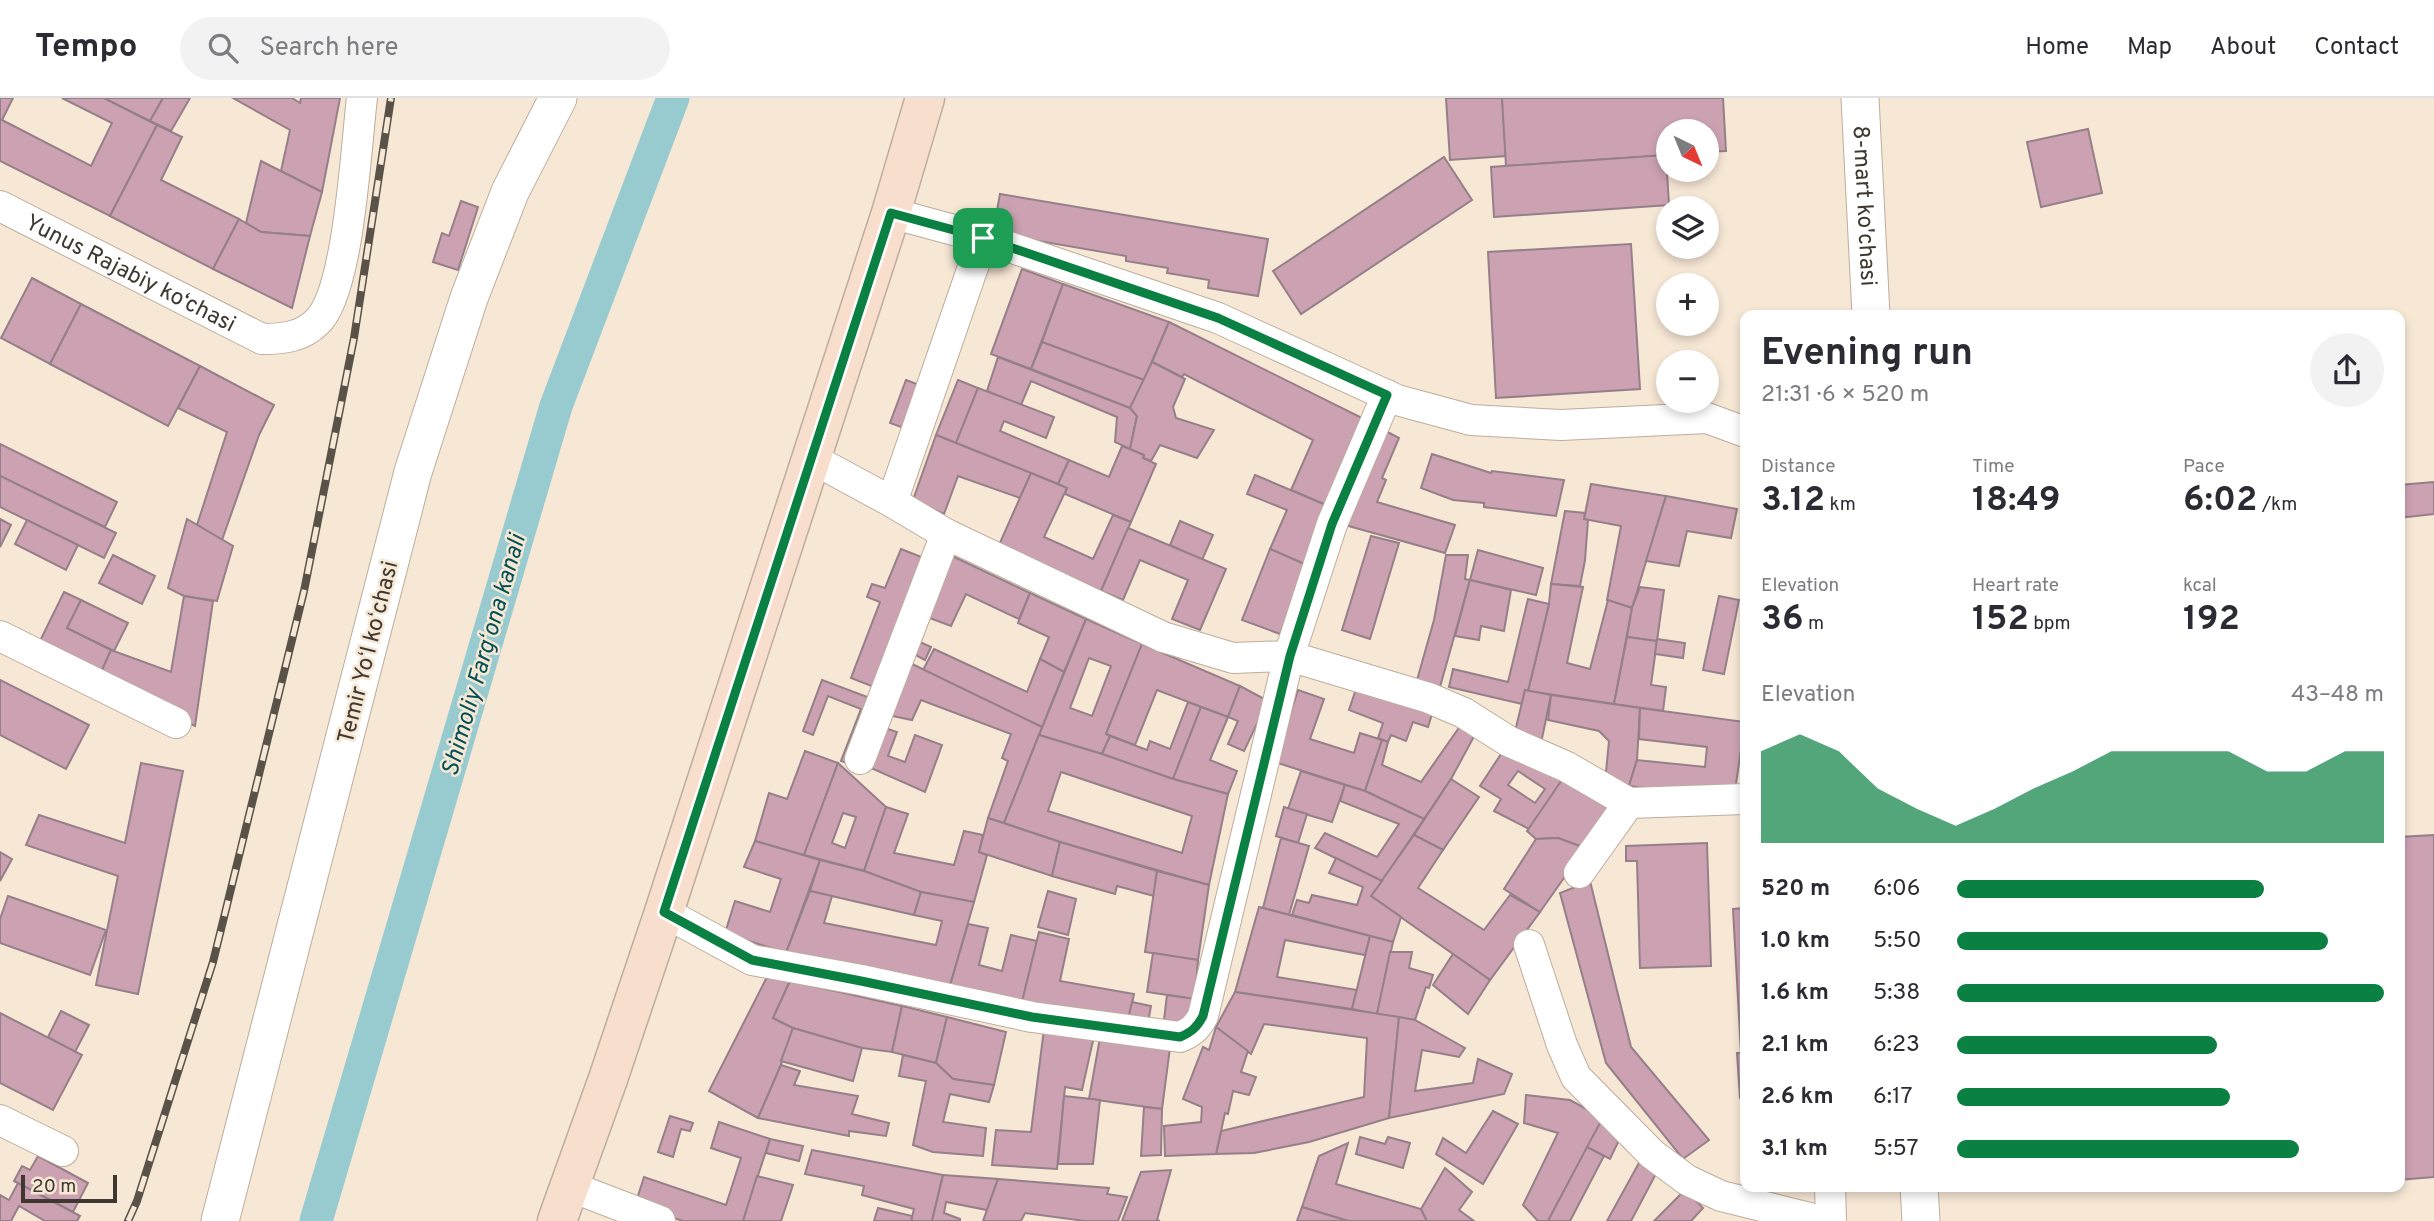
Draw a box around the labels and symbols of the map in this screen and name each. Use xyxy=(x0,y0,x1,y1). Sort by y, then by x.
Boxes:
north arrow xyxy=(1656,119,1718,182)
street label: 8-mart ko'chasi xyxy=(1844,125,1882,287)
pin xyxy=(953,208,1013,268)
street label: Yunus Rajabiy ko‘chasi xyxy=(20,209,240,340)
water label: Shimoliy Fargʻona kanali xyxy=(436,530,534,780)
street label: Temir Yoʻl koʻchasi xyxy=(333,558,406,747)
scale bar xyxy=(21,1172,117,1204)

